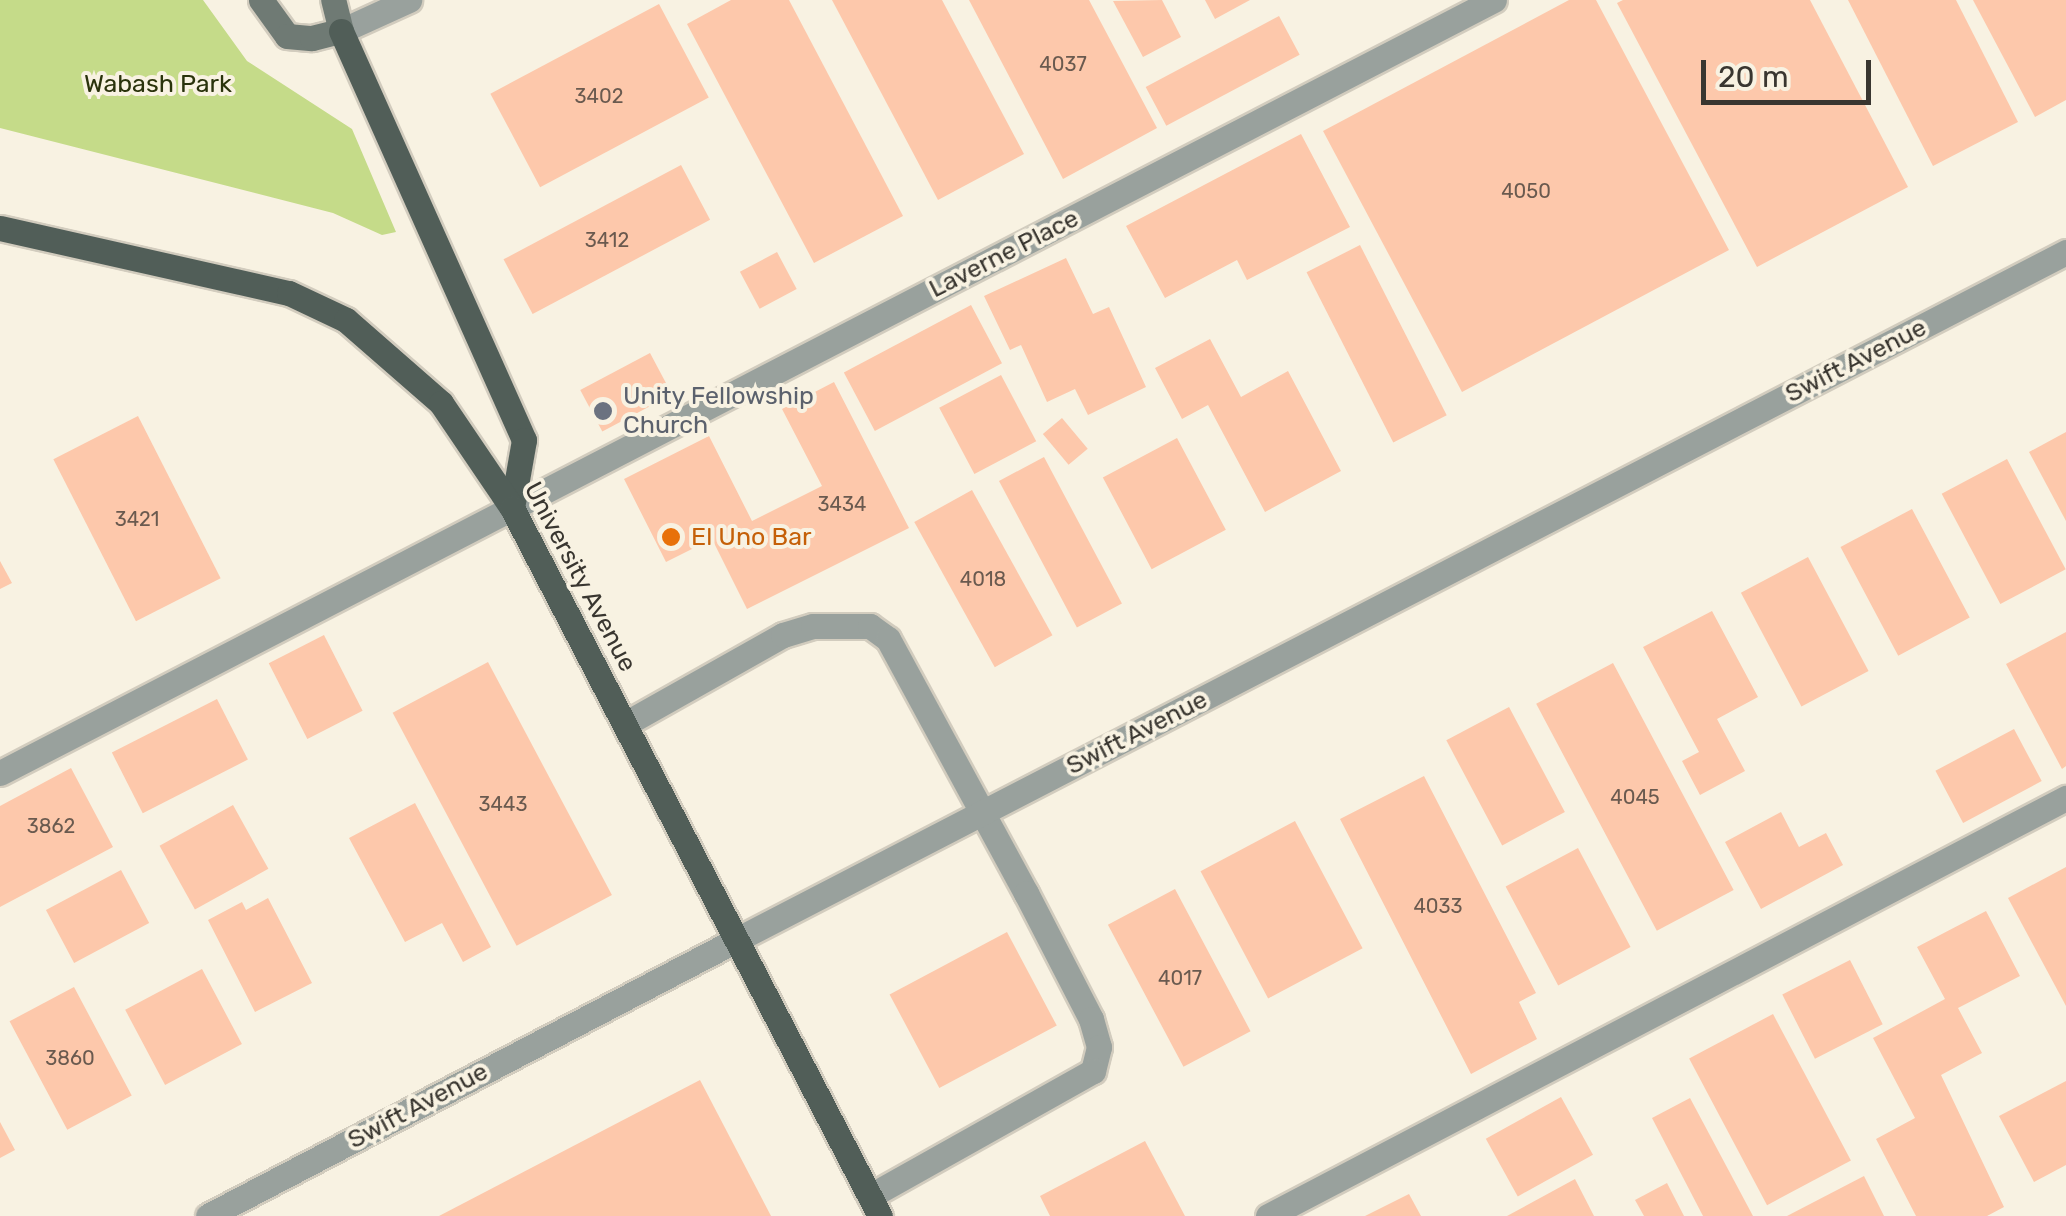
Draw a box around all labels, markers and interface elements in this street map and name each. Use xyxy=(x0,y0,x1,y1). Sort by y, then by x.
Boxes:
scale bar xyxy=(1706,40,1876,102)
house number: 4037 xyxy=(1039,52,1087,76)
text: 20 m xyxy=(1718,59,1789,95)
park label: Wabash Park xyxy=(84,69,232,99)
house number: 3402 xyxy=(575,84,623,108)
house number: 4050 xyxy=(1501,179,1551,203)
street label: Laverne Place xyxy=(924,204,1084,304)
house number: 3412 xyxy=(585,228,629,252)
street label: Swift Avenue xyxy=(1780,313,1932,409)
place label: Unity Fellowship Church xyxy=(623,382,815,441)
marker: Unity Fellowship Church xyxy=(592,400,614,422)
street label: University Avenue xyxy=(517,477,643,677)
house number: 3434 xyxy=(818,492,866,516)
house number: 3421 xyxy=(115,507,159,531)
place label: El Uno Bar xyxy=(691,522,811,552)
marker: El Uno Bar xyxy=(660,526,682,548)
house number: 4018 xyxy=(960,567,1006,591)
street label: Swift Avenue xyxy=(1061,685,1213,781)
house number: 4045 xyxy=(1610,785,1660,809)
house number: 3443 xyxy=(479,792,527,816)
house number: 3862 xyxy=(27,814,75,838)
house number: 4033 xyxy=(1413,894,1463,918)
house number: 4017 xyxy=(1158,966,1202,990)
house number: 3860 xyxy=(45,1046,95,1070)
street label: Swift Avenue xyxy=(343,1056,493,1156)

